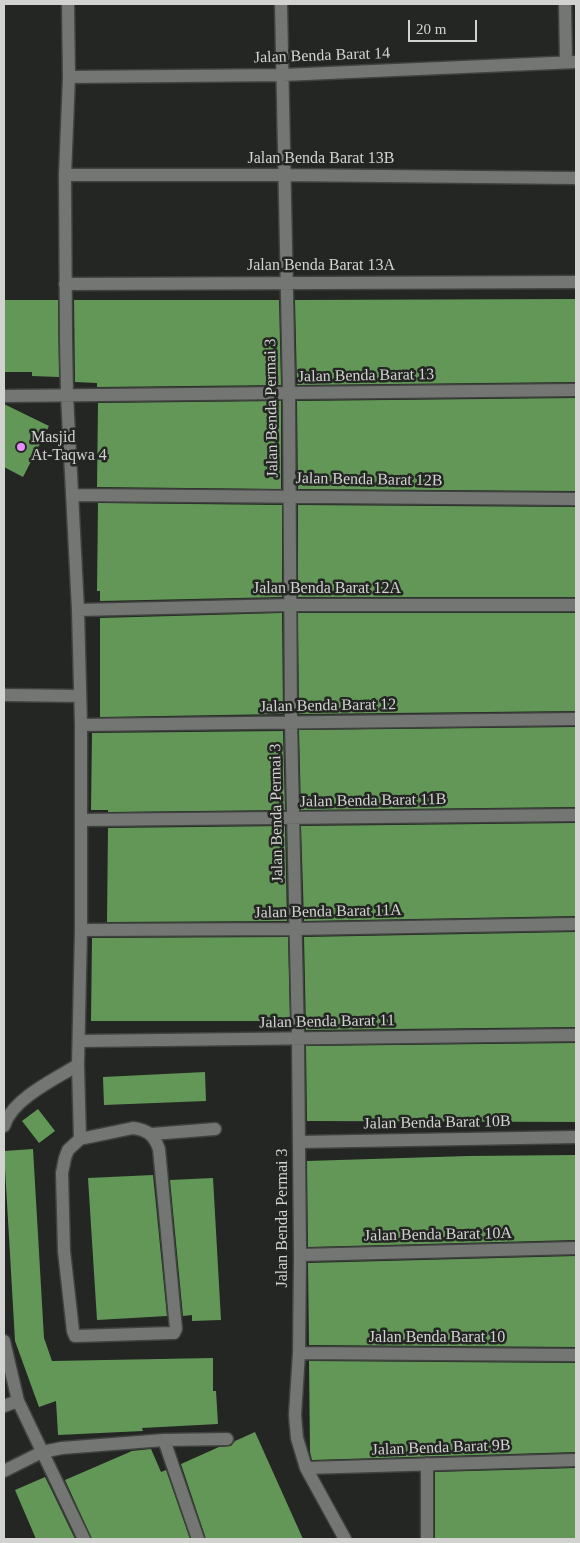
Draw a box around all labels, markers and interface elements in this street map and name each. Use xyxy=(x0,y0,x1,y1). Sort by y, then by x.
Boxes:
scale bar xyxy=(410,10,479,42)
text: 20 m xyxy=(416,21,446,37)
street label: Jalan Benda Barat 14 xyxy=(254,44,390,68)
street label: Jalan Benda Barat 13B xyxy=(247,149,395,169)
street label: Jalan Benda Barat 13A xyxy=(247,256,395,276)
street label: Jalan Benda Permai 3 xyxy=(261,338,283,478)
street label: Jalan Benda Barat 13 xyxy=(298,365,434,387)
place label: Masjid At-Taqwa 4 xyxy=(31,428,107,466)
marker: Masjid At-Taqwa 4 xyxy=(15,441,27,453)
street label: Jalan Benda Barat 12B xyxy=(295,469,443,491)
street label: Jalan Benda Barat 12A xyxy=(253,579,401,599)
street label: Jalan Benda Barat 12 xyxy=(260,695,396,717)
street label: Jalan Benda Permai 3 xyxy=(266,743,288,883)
street label: Jalan Benda Barat 11B xyxy=(300,790,446,812)
street label: Jalan Benda Barat 11A xyxy=(254,901,402,923)
street label: Jalan Benda Barat 11 xyxy=(259,1011,395,1033)
street label: Jalan Benda Barat 10B xyxy=(363,1112,511,1134)
street label: Jalan Benda Permai 3 xyxy=(273,1148,293,1288)
street label: Jalan Benda Barat 10A xyxy=(364,1224,512,1246)
street label: Jalan Benda Barat 10 xyxy=(369,1328,505,1348)
street label: Jalan Benda Barat 9B xyxy=(371,1436,511,1460)

